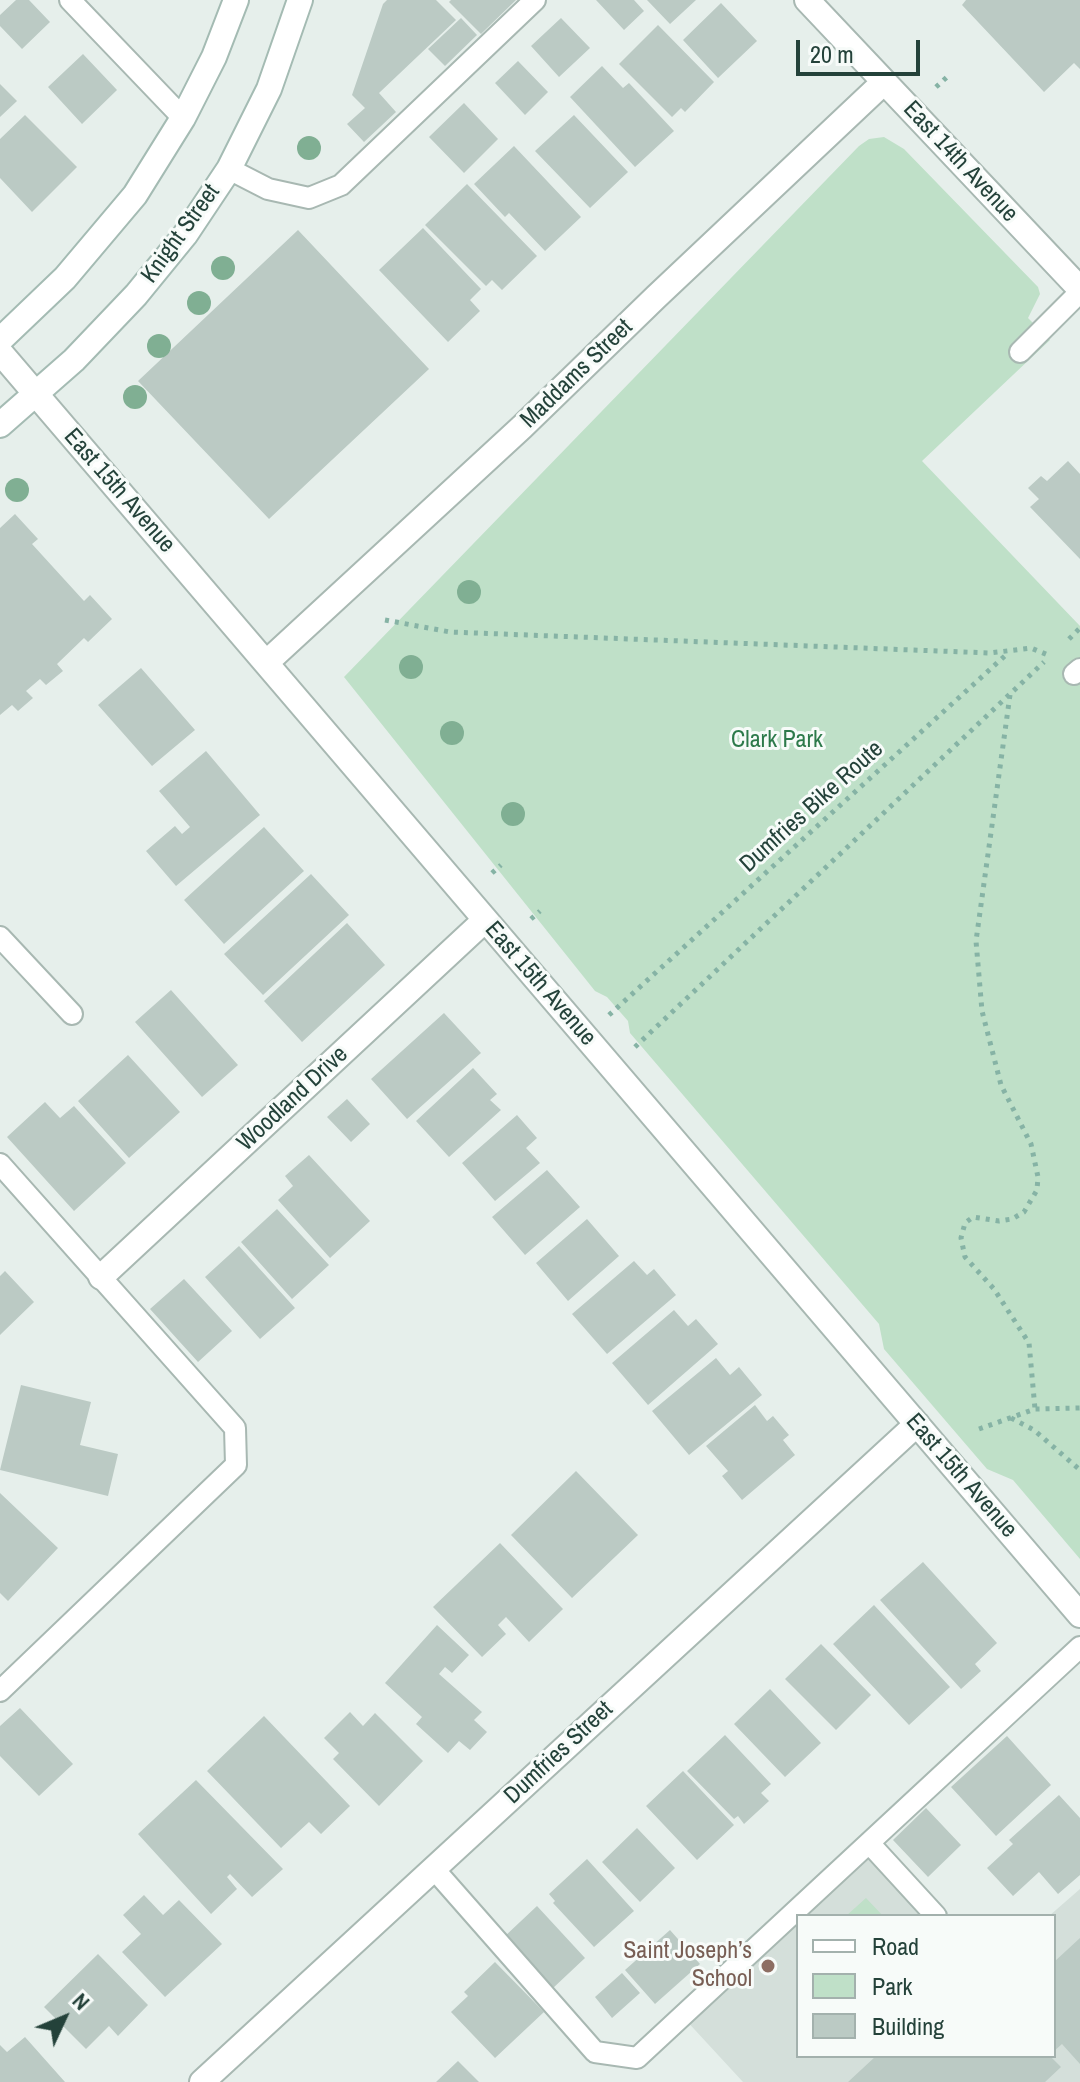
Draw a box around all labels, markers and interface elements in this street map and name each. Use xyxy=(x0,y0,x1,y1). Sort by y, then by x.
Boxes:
scale bar xyxy=(800,24,924,74)
text: 20 m xyxy=(810,38,854,70)
street label: East 14th Avenue xyxy=(897,95,1023,229)
street label: Knight Street xyxy=(136,179,226,289)
street label: Maddams Street xyxy=(515,313,639,435)
street label: East 15th Avenue xyxy=(57,423,181,559)
park label: Clark Park xyxy=(731,727,823,755)
street label: Dumfries Bike Route xyxy=(734,735,890,879)
street label: East 15th Avenue xyxy=(478,916,602,1052)
street label: Woodland Drive xyxy=(232,1040,354,1158)
street label: East 15th Avenue xyxy=(899,1408,1023,1544)
street label: Dumfries Street xyxy=(499,1695,619,1811)
legend xyxy=(796,1914,1056,2058)
text: Road xyxy=(872,1930,919,1962)
place label: Saint Joseph’s School xyxy=(623,1938,752,1994)
marker: Saint Joseph’s School xyxy=(759,1957,777,1975)
text: Park xyxy=(872,1970,912,2002)
north arrow xyxy=(24,1978,104,2058)
text: N xyxy=(66,1986,97,2016)
text: Building xyxy=(872,2010,944,2042)

